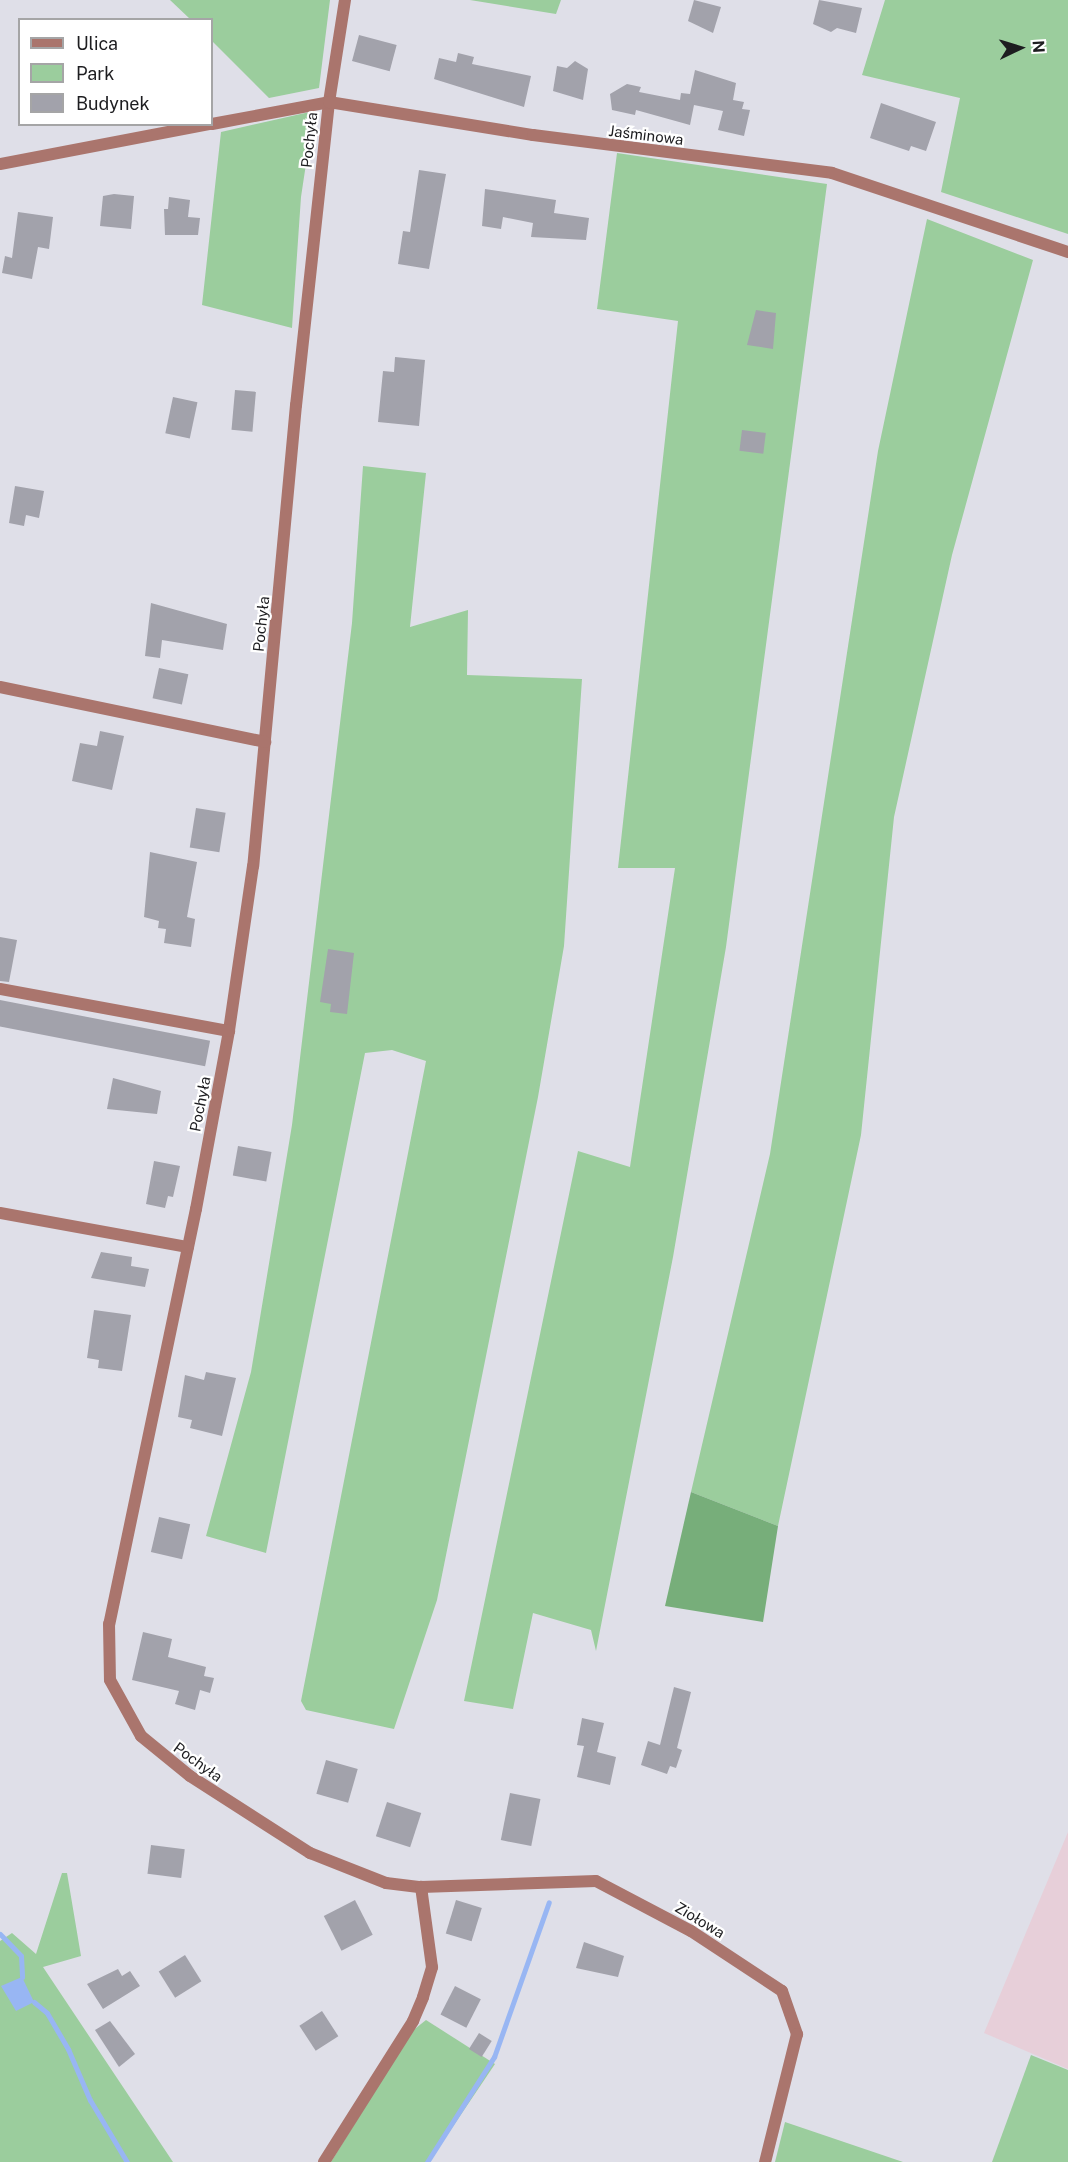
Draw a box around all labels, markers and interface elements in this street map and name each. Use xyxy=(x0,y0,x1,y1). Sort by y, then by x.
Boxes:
legend xyxy=(18,18,213,126)
north arrow xyxy=(990,18,1050,78)
text: Ulica xyxy=(76,33,118,54)
text: N xyxy=(1029,40,1048,54)
text: Park xyxy=(76,63,114,84)
text: Budynek xyxy=(76,93,150,114)
street label: Pochyła xyxy=(297,111,321,169)
street label: Jaśminowa xyxy=(608,121,684,149)
street label: Pochyła xyxy=(249,595,273,653)
street label: Pochyła xyxy=(186,1075,214,1133)
street label: Pochyła xyxy=(170,1738,226,1786)
street label: Ziołowa xyxy=(672,1898,728,1942)

